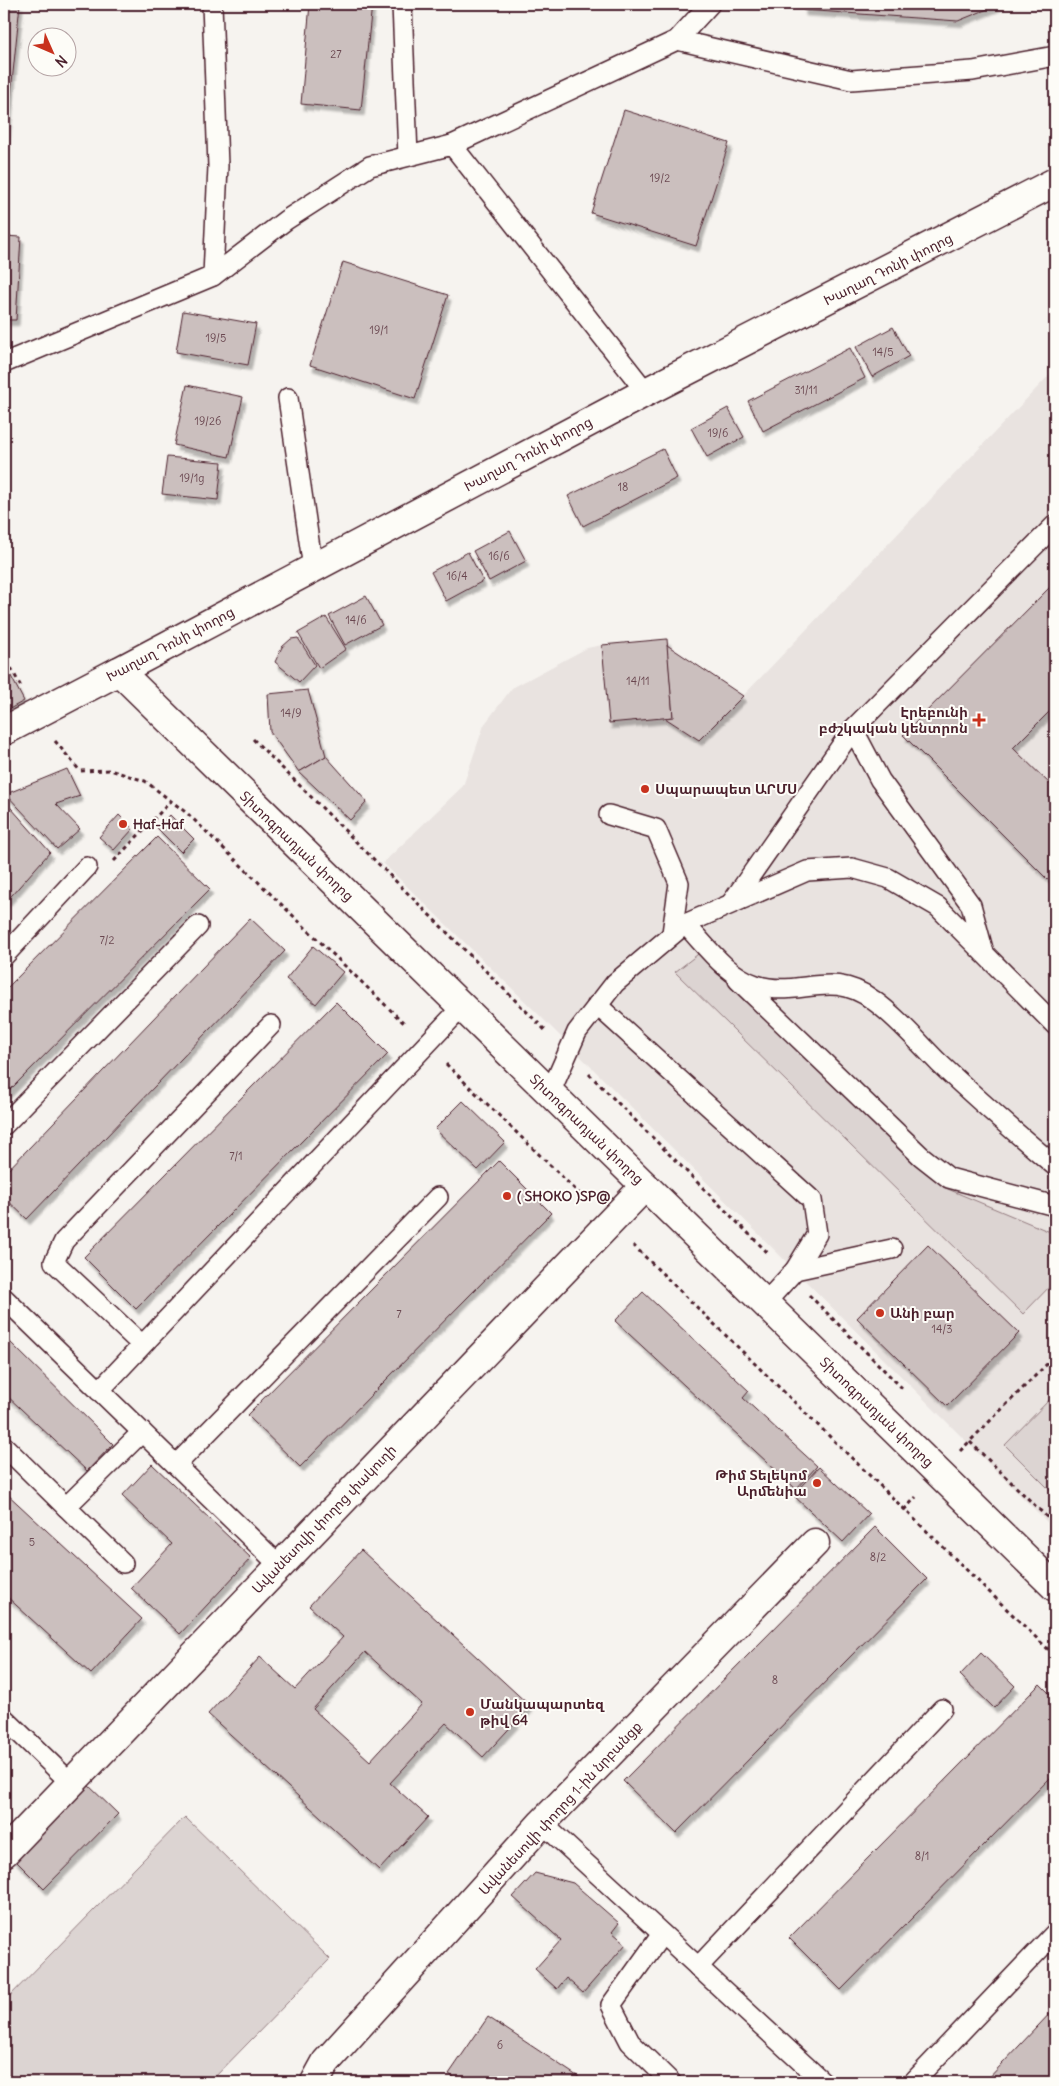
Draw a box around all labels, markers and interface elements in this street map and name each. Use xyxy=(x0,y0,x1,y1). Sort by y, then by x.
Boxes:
north arrow xyxy=(28,28,78,78)
house number: 27 xyxy=(330,47,342,61)
text: N xyxy=(51,51,71,71)
house number: 19/2 xyxy=(650,171,670,185)
street label: Խաղաղ Դոնի փողոց xyxy=(820,229,956,309)
house number: 19/1 xyxy=(370,323,388,337)
house number: 19/5 xyxy=(206,331,226,345)
house number: 14/5 xyxy=(872,345,894,359)
house number: 31/11 xyxy=(794,383,818,397)
street label: Խաղաղ Դոնի փողոց xyxy=(461,413,595,495)
house number: 19/26 xyxy=(195,414,221,428)
house number: 19/6 xyxy=(708,426,728,440)
house number: 19/1g xyxy=(179,471,205,485)
house number: 18 xyxy=(618,480,628,494)
house number: 16/6 xyxy=(488,549,510,563)
house number: 16/4 xyxy=(446,569,468,583)
street label: Խաղաղ Դոնի փողոց xyxy=(103,603,237,685)
house number: 14/6 xyxy=(345,613,367,627)
house number: 14/11 xyxy=(626,674,650,688)
place label: Էրեբունի բժշկական կենտրոն xyxy=(819,703,968,737)
house number: 14/9 xyxy=(280,706,302,720)
marker: Էրեբունի բժշկական կենտրոն xyxy=(972,713,986,727)
place label: Սպարապետ ԱՐՄՍ xyxy=(655,780,797,798)
marker: Սպարապետ ԱՐՄՍ xyxy=(639,783,651,795)
street label: Տիտոգրադյան փողոց xyxy=(236,787,358,905)
place label: Haf-Haf xyxy=(133,815,185,833)
marker: Haf-Haf xyxy=(117,818,129,830)
house number: 7/2 xyxy=(99,933,115,947)
street label: Տիտոգրադյան փողոց xyxy=(526,1070,648,1188)
house number: 7/1 xyxy=(229,1149,243,1163)
place label: ( SHOKO )SP@ xyxy=(517,1187,610,1205)
marker: ( SHOKO )SP@ xyxy=(501,1190,513,1202)
place label: Անի բար xyxy=(890,1304,955,1322)
house number: 7 xyxy=(396,1307,402,1321)
marker: Անի բար xyxy=(874,1307,886,1319)
house number: 14/3 xyxy=(932,1322,952,1336)
street label: Տիտոգրադյան փողոց xyxy=(816,1353,938,1471)
street label: Ավանեսովի փողոց փակուղի xyxy=(248,1441,400,1597)
place label: Թիմ Տելեկոմ Արմենիա xyxy=(715,1466,808,1500)
marker: Թիմ Տելեկոմ Արմենիա xyxy=(811,1477,823,1489)
house number: 5 xyxy=(29,1535,35,1549)
house number: 8/2 xyxy=(870,1550,886,1564)
house number: 8 xyxy=(772,1673,778,1687)
place label: Մանկապարտեզ թիվ 64 xyxy=(480,1695,605,1729)
marker: Մանկապարտեզ թիվ 64 xyxy=(464,1706,476,1718)
street label: Ավանեսովի փողոց 1-ին նրբանցք xyxy=(475,1717,645,1899)
house number: 8/1 xyxy=(915,1849,929,1863)
house number: 6 xyxy=(497,2038,503,2052)

